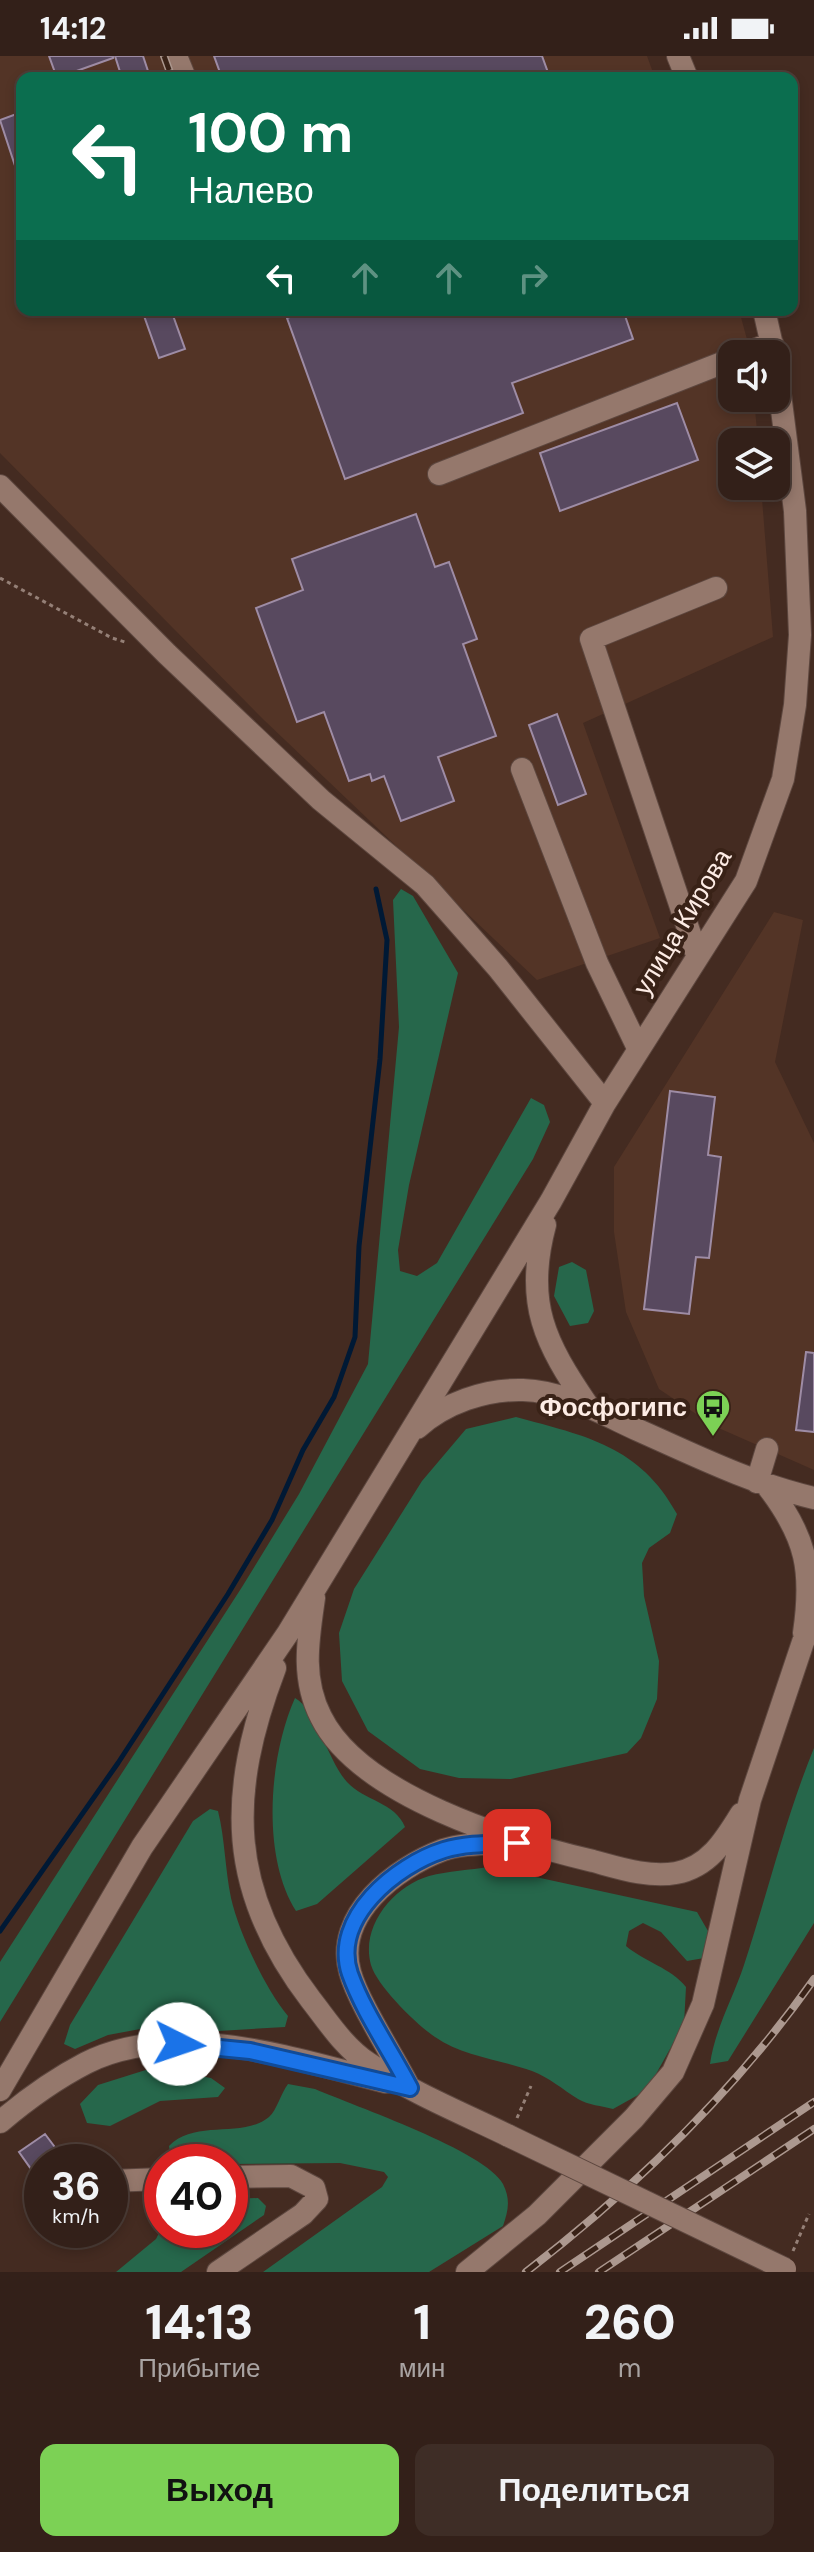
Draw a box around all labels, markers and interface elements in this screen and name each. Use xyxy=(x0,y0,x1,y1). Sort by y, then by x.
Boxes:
text: 14:12 xyxy=(40,9,106,48)
text: 100 m xyxy=(188,96,353,169)
icon: left xyxy=(56,104,160,208)
text: Налево xyxy=(188,167,314,214)
icon: left xyxy=(259,256,303,300)
icon: ahead xyxy=(343,256,387,300)
icon: ahead xyxy=(427,256,471,300)
icon: right xyxy=(511,256,555,300)
map controls xyxy=(718,340,790,500)
button: sound xyxy=(718,340,790,412)
button: layers xyxy=(718,428,790,500)
street label: улица Кирова xyxy=(625,842,739,1001)
bus stop icon: Фосфогипс xyxy=(694,1388,732,1438)
place label: Фосфогипс xyxy=(540,1390,687,1424)
pin xyxy=(483,1809,551,1877)
icon: arrive xyxy=(495,1821,539,1865)
position arrow xyxy=(137,2002,221,2086)
speed limit sign: 40 xyxy=(144,2144,248,2248)
text: 36 xyxy=(51,2160,101,2212)
text: km/h xyxy=(52,2203,100,2229)
text: 14:13 xyxy=(145,2291,253,2354)
text: 1 xyxy=(413,2291,431,2354)
text: 260 xyxy=(584,2291,676,2354)
text: Прибытие xyxy=(138,2351,260,2385)
text: мин xyxy=(399,2351,445,2385)
text: m xyxy=(618,2351,641,2385)
button: Выход xyxy=(40,2444,399,2536)
button: Поделиться xyxy=(415,2444,774,2536)

